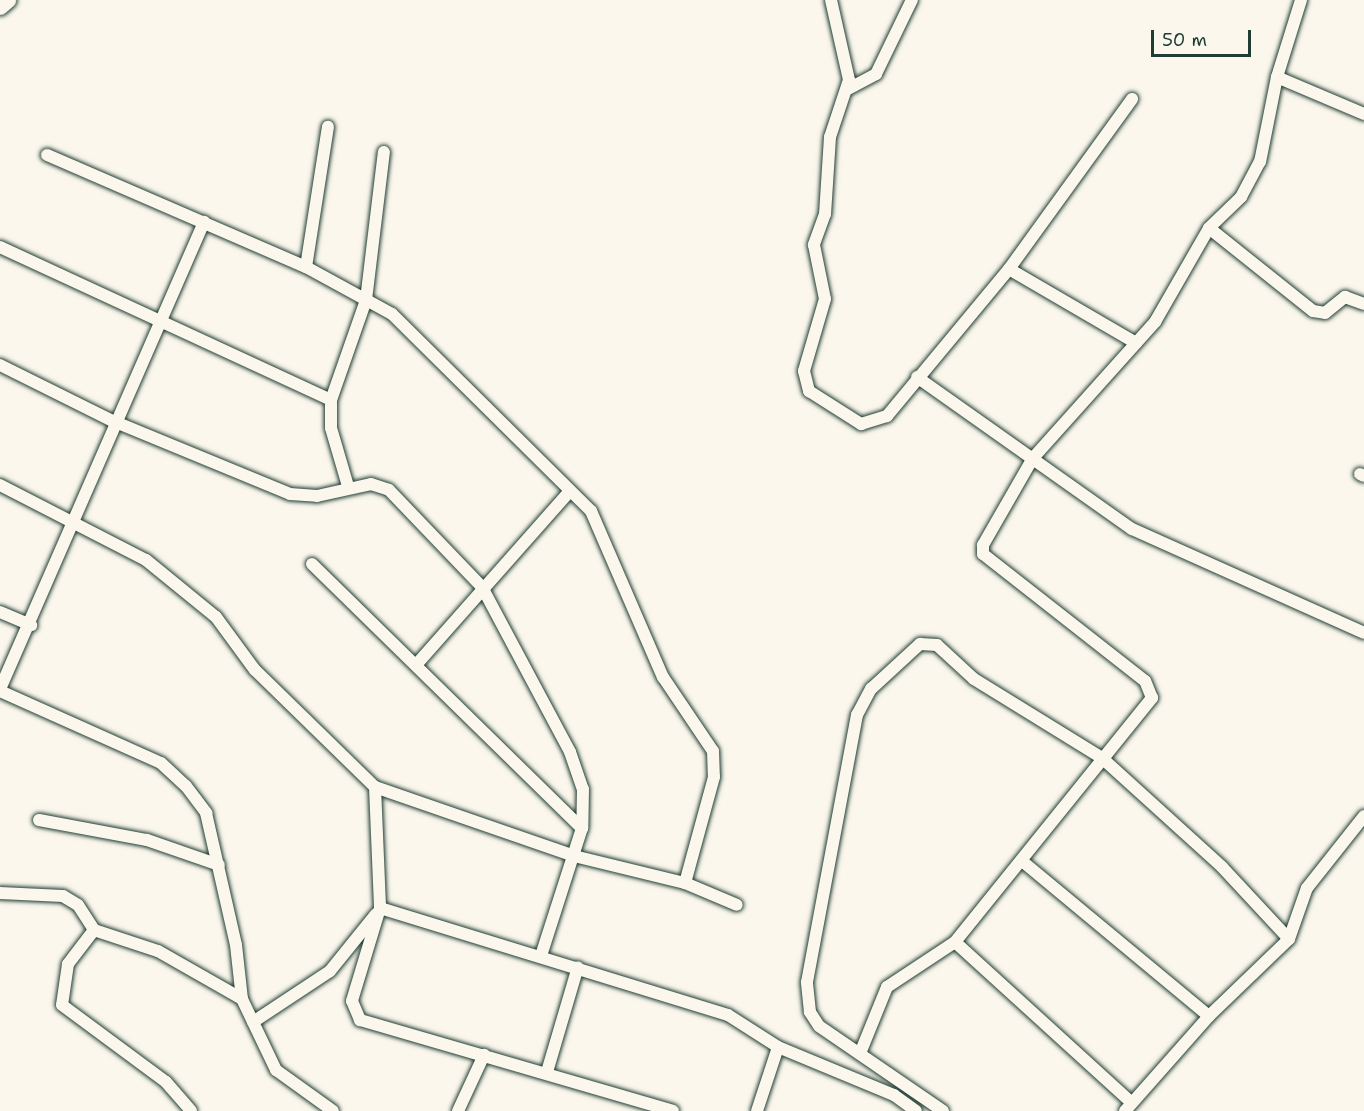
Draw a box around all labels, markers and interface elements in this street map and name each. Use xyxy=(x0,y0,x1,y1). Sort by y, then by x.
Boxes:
scale bar xyxy=(1154,18,1254,56)
text: 50 m xyxy=(1162,28,1207,52)

